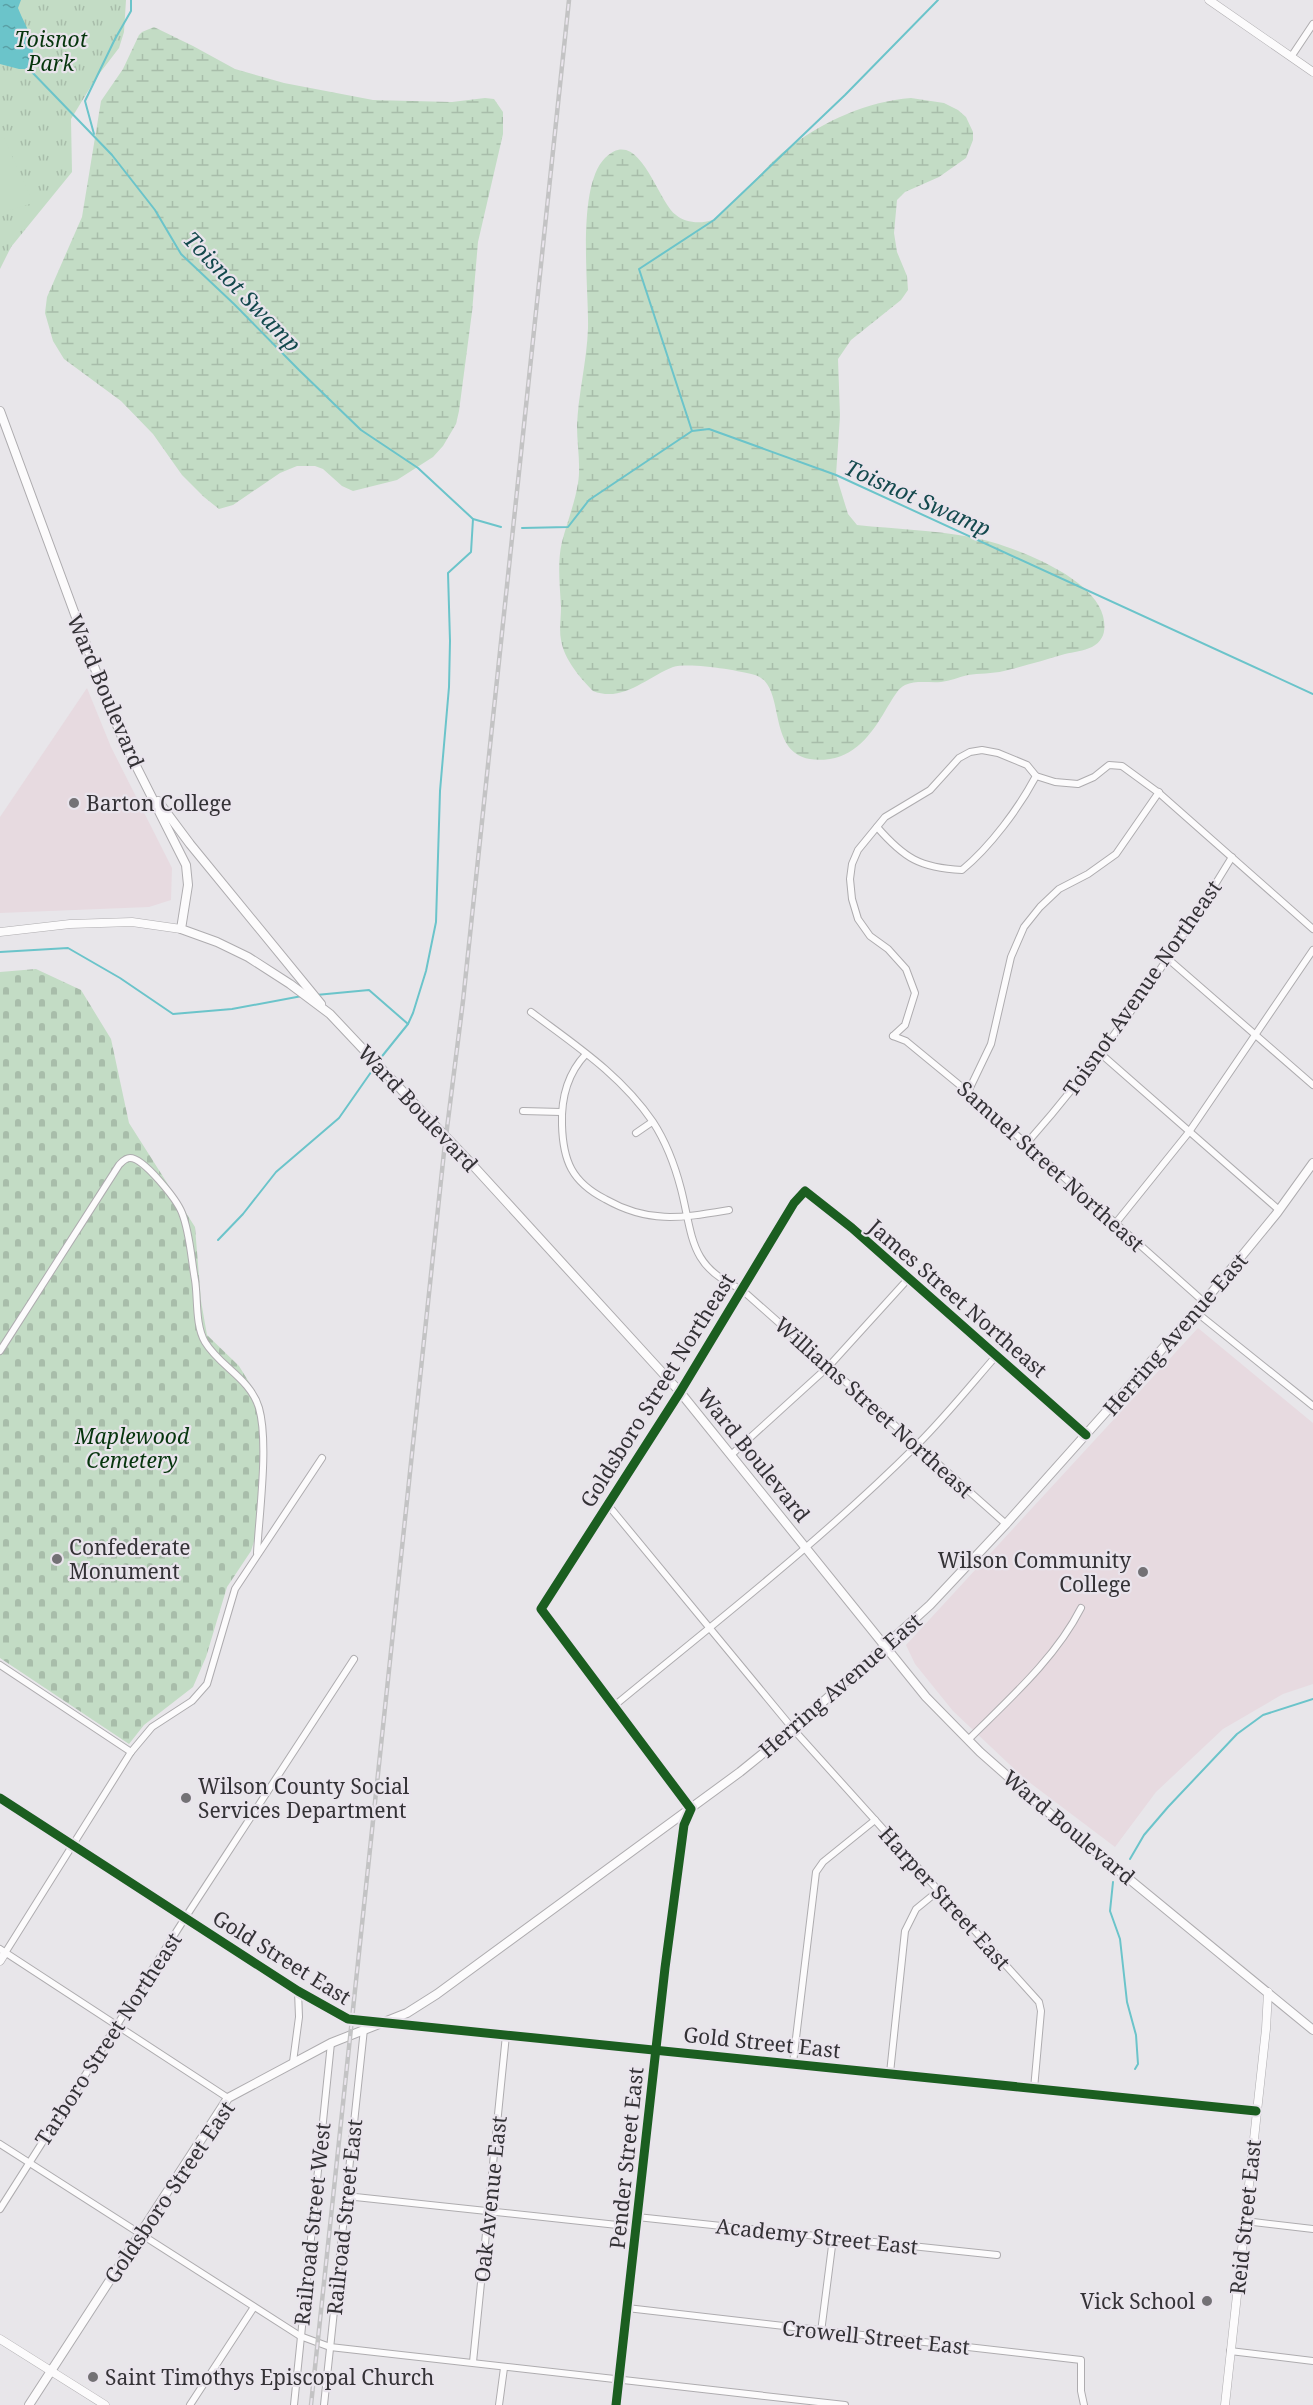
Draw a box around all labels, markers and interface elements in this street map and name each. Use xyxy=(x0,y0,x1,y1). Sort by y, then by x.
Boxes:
park label: Toisnot Park xyxy=(15,25,88,77)
water label: Toisnot Swamp xyxy=(178,224,308,358)
water label: Toisnot Swamp xyxy=(840,451,996,543)
street label: Ward Boulevard xyxy=(61,610,151,772)
place label: Barton College xyxy=(86,789,232,817)
marker: Barton College xyxy=(67,796,81,810)
street label: Toisnot Avenue Northeast xyxy=(1057,874,1227,1102)
street label: Ward Boulevard xyxy=(352,1038,484,1178)
street label: Samuel Street Northeast xyxy=(952,1075,1150,1257)
street label: James Street Northeast xyxy=(862,1212,1053,1383)
street label: Herring Avenue East xyxy=(1097,1247,1253,1421)
street label: Goldsboro Street Northeast xyxy=(573,1268,741,1512)
street label: Williams Street Northeast xyxy=(769,1310,979,1504)
street label: Ward Boulevard xyxy=(691,1382,817,1528)
park label: Maplewood Cemetery xyxy=(74,1422,190,1474)
place label: Confederate Monument xyxy=(69,1533,191,1585)
place label: Wilson Community College xyxy=(938,1546,1131,1598)
marker: Confederate Monument xyxy=(50,1552,64,1566)
marker: Wilson Community College xyxy=(1136,1565,1150,1579)
street label: Herring Avenue East xyxy=(753,1607,927,1763)
street label: Ward Boulevard xyxy=(997,1763,1141,1891)
place label: Wilson County Social Services Department xyxy=(198,1772,410,1824)
marker: Wilson County Social Services Department xyxy=(179,1791,193,1805)
street label: Harper Street East xyxy=(873,1820,1017,1976)
street label: Gold Street East xyxy=(208,1903,356,2011)
street label: Tarboro Street Northeast xyxy=(28,1927,188,2151)
street label: Gold Street East xyxy=(682,2020,842,2064)
street label: Pender Street East xyxy=(603,2066,649,2250)
street label: Goldsboro Street East xyxy=(97,2095,241,2289)
street label: Oak Avenue East xyxy=(467,2114,513,2284)
street label: Railroad Street East xyxy=(320,2118,368,2316)
street label: Railroad Street West xyxy=(287,2121,337,2327)
street label: Reid Street East xyxy=(1223,2138,1267,2296)
street label: Academy Street East xyxy=(714,2211,920,2261)
place label: Vick School xyxy=(1080,2287,1195,2315)
marker: Vick School xyxy=(1200,2294,1214,2308)
street label: Crowell Street East xyxy=(781,2313,971,2361)
place label: Saint Timothys Episcopal Church xyxy=(105,2363,434,2391)
marker: Saint Timothys Episcopal Church xyxy=(86,2370,100,2384)

